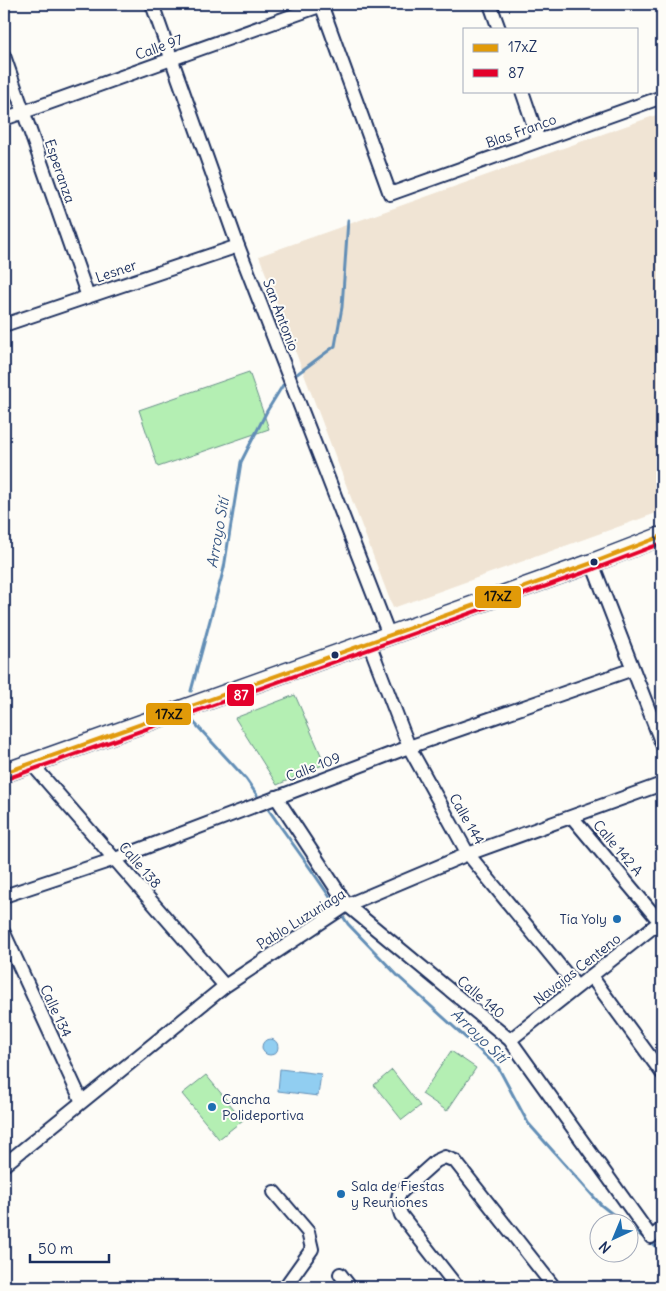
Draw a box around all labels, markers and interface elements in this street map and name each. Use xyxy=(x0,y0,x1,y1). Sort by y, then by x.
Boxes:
legend xyxy=(463,28,638,92)
street label: Calle 97 xyxy=(133,30,185,64)
text: 17xZ xyxy=(508,37,538,56)
text: 87 xyxy=(508,63,524,82)
street label: Blas Franco xyxy=(483,110,559,152)
street label: Esperanza xyxy=(41,137,79,205)
street label: Lesner xyxy=(93,255,139,286)
street label: San Antonio xyxy=(259,276,303,354)
water label: Arroyo Sití xyxy=(202,494,233,569)
unlabelled marker xyxy=(589,557,599,567)
line badge: 17xZ xyxy=(474,585,522,609)
text: 17xZ xyxy=(484,587,512,605)
unlabelled marker xyxy=(330,650,340,660)
line badge: 87 xyxy=(226,683,255,707)
text: 87 xyxy=(234,686,249,704)
line badge: 17xZ xyxy=(145,702,192,726)
text: 17xZ xyxy=(155,705,183,723)
street label: Calle 109 xyxy=(283,748,343,786)
street label: Calle 144 xyxy=(445,790,489,848)
street label: Calle 142 A xyxy=(589,816,647,880)
street label: Calle 138 xyxy=(115,838,165,892)
street label: Pablo Luzuriaga xyxy=(253,885,349,953)
place label: Tía Yoly xyxy=(559,910,607,928)
marker: Tía Yoly xyxy=(611,913,623,925)
street label: Navajas Centeno xyxy=(530,929,624,1009)
street label: Calle 140 xyxy=(453,972,509,1022)
street label: Calle 134 xyxy=(36,982,76,1040)
water label: Arroyo Sití xyxy=(447,1004,513,1069)
place label: Cancha Polideportiva xyxy=(222,1090,304,1124)
marker: Cancha Polideportiva xyxy=(206,1101,218,1113)
place label: Sala de Fiestas y Reuniones xyxy=(351,1177,444,1211)
marker: Sala de Fiestas y Reuniones xyxy=(335,1188,347,1200)
north arrow xyxy=(588,1214,638,1264)
scale bar xyxy=(30,1231,109,1263)
text: N xyxy=(595,1238,615,1257)
text: 50 m xyxy=(38,1239,73,1258)

